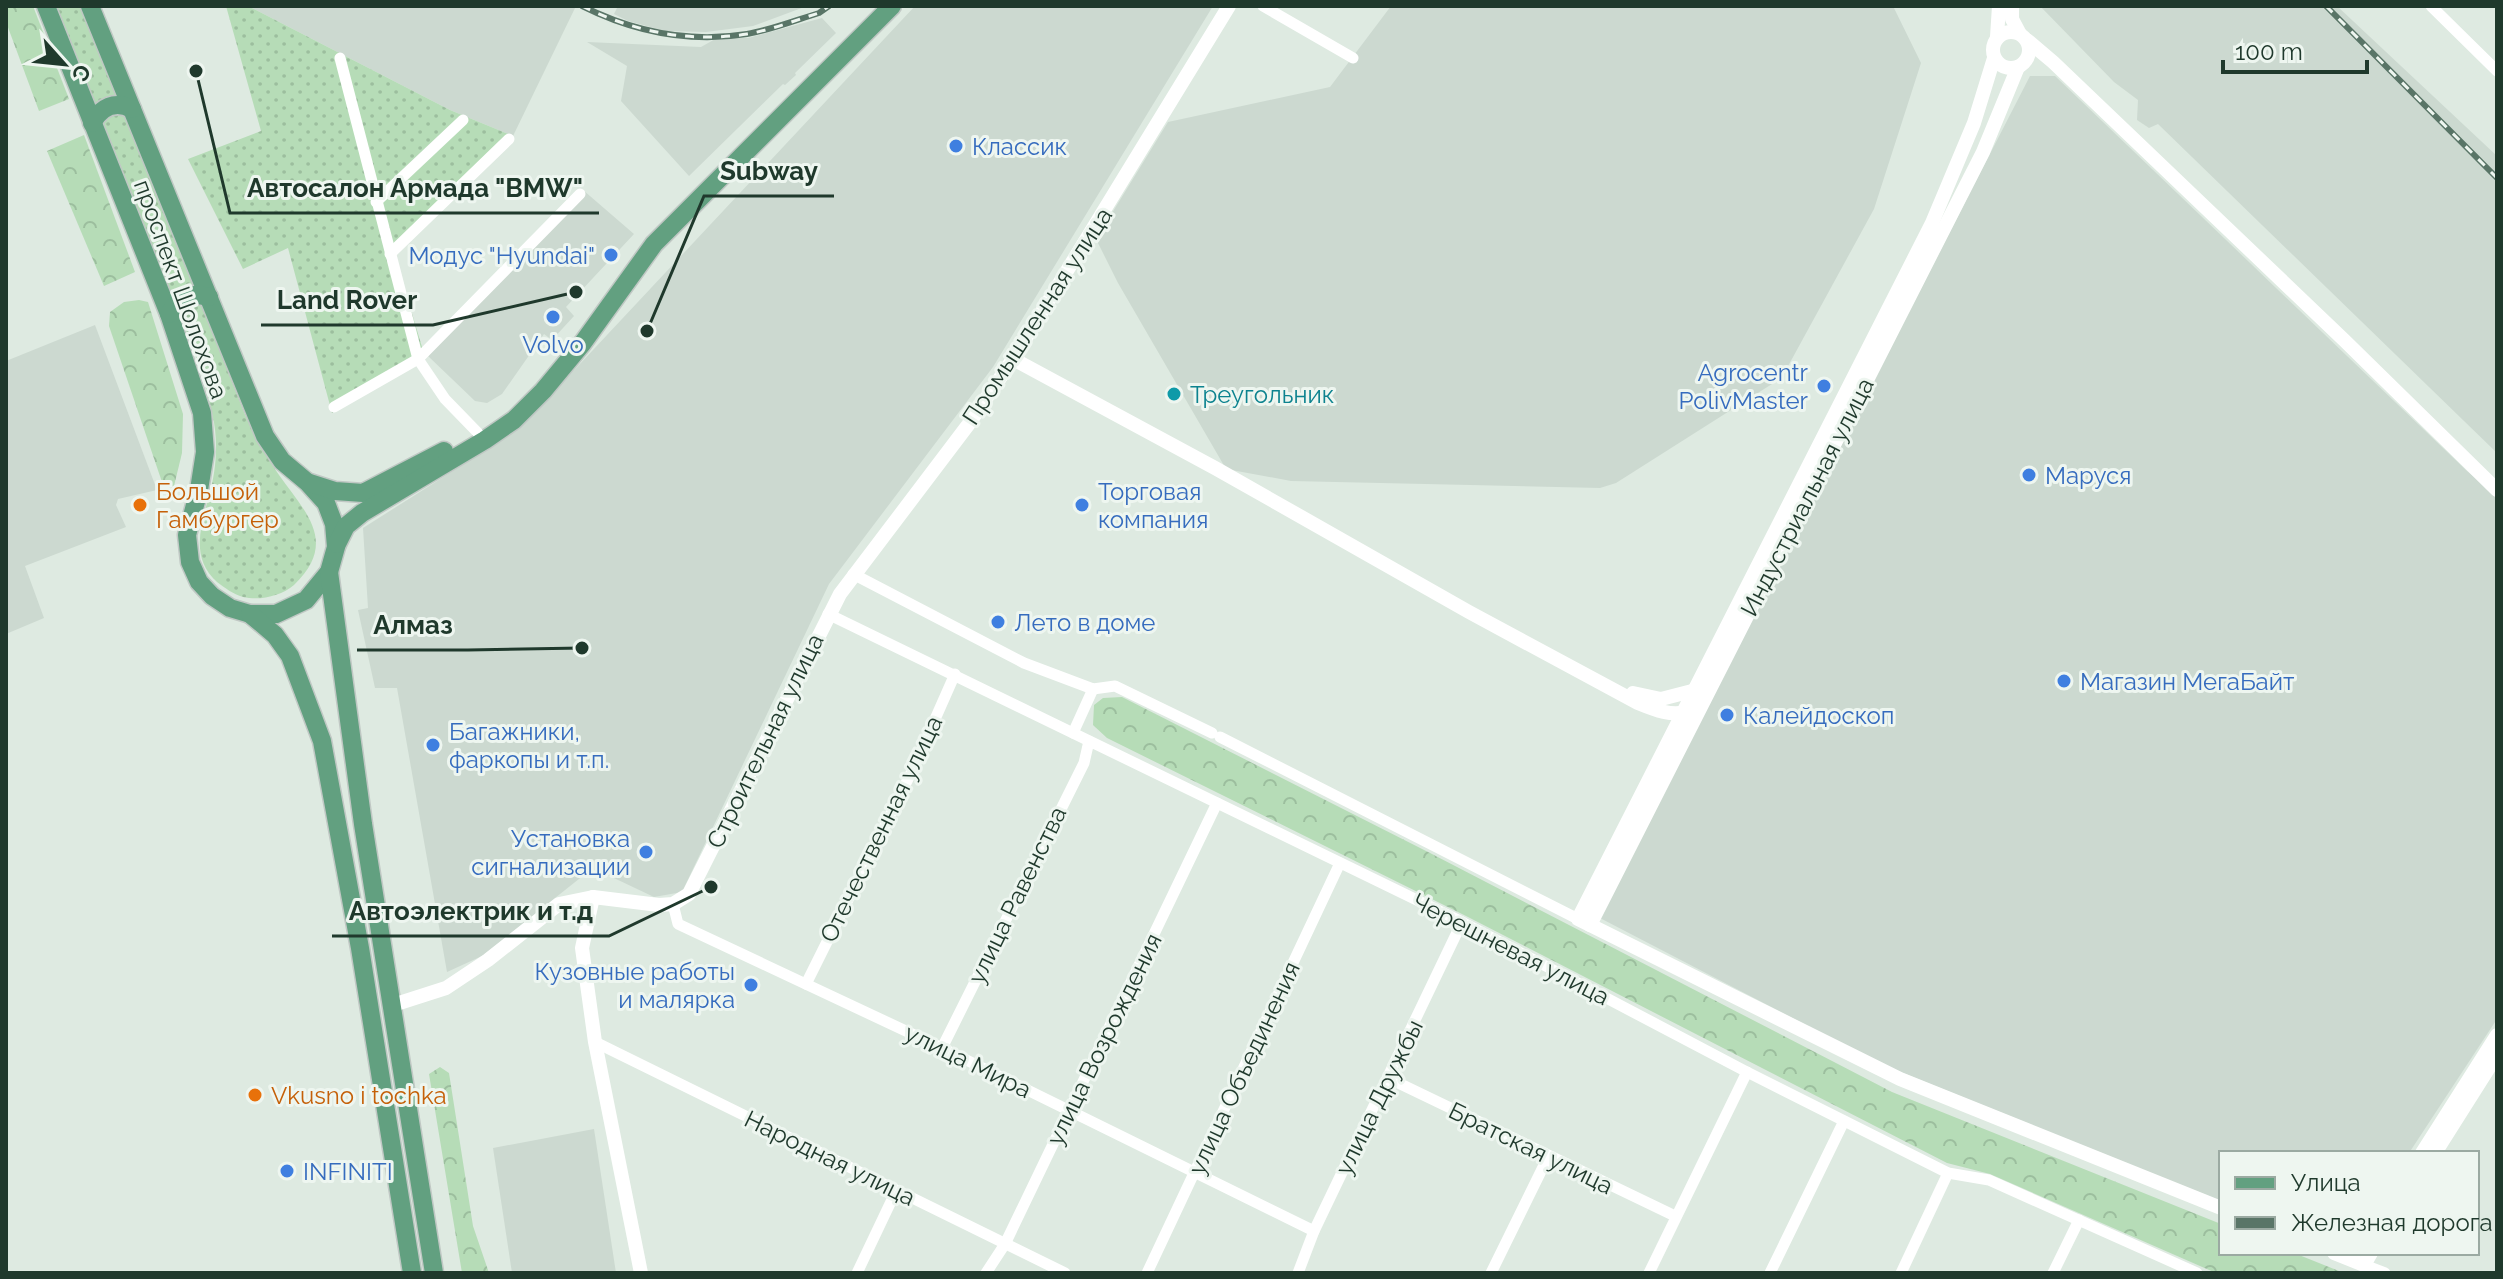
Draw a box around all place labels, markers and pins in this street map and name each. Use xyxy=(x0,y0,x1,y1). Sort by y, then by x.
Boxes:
place label: Классик xyxy=(972,132,1067,161)
marker: Классик xyxy=(947,137,965,155)
callout: Subway xyxy=(704,146,834,196)
callout: Автосалон Армада "BMW" xyxy=(230,163,599,213)
place label: Модус "Hyundai" xyxy=(408,241,595,270)
marker: Модус "Hyundai" xyxy=(602,246,620,264)
callout: Land Rover xyxy=(261,275,433,325)
marker: Volvo xyxy=(544,308,562,326)
place label: Volvo xyxy=(522,330,584,359)
place label: Agrocentr PolivMaster xyxy=(1679,358,1809,415)
marker: Agrocentr PolivMaster xyxy=(1815,377,1833,395)
place label: Треугольник xyxy=(1190,380,1334,409)
marker: Треугольник xyxy=(1165,385,1183,403)
place label: Маруся xyxy=(2045,461,2131,490)
marker: Маруся xyxy=(2020,466,2038,484)
place label: Большой Гамбургер xyxy=(156,477,279,534)
place label: Торговая компания xyxy=(1098,477,1208,534)
marker: Большой Гамбургер xyxy=(131,496,149,514)
marker: Торговая компания xyxy=(1073,496,1091,514)
callout: Алмаз xyxy=(357,600,468,650)
place label: Лето в доме xyxy=(1014,608,1155,637)
marker: Лето в доме xyxy=(989,613,1007,631)
place label: Магазин МегаБайт xyxy=(2080,667,2295,696)
marker: Магазин МегаБайт xyxy=(2055,672,2073,690)
place label: Калейдоскоп xyxy=(1743,701,1894,730)
marker: Калейдоскоп xyxy=(1718,706,1736,724)
place label: Багажники, фаркопы и т.п. xyxy=(449,717,609,774)
marker: Багажники, фаркопы и т.п. xyxy=(424,736,442,754)
place label: Установка сигнализации xyxy=(471,824,630,881)
marker: Установка сигнализации xyxy=(637,843,655,861)
callout: Автоэлектрик и т.д xyxy=(332,886,609,936)
place label: Кузовные работы и малярка xyxy=(535,957,735,1014)
marker: Кузовные работы и малярка xyxy=(742,976,760,994)
place label: Vkusno i tochka xyxy=(271,1081,447,1110)
marker: Vkusno i tochka xyxy=(246,1086,264,1104)
place label: INFINITI xyxy=(303,1157,393,1186)
marker: INFINITI xyxy=(278,1162,296,1180)

